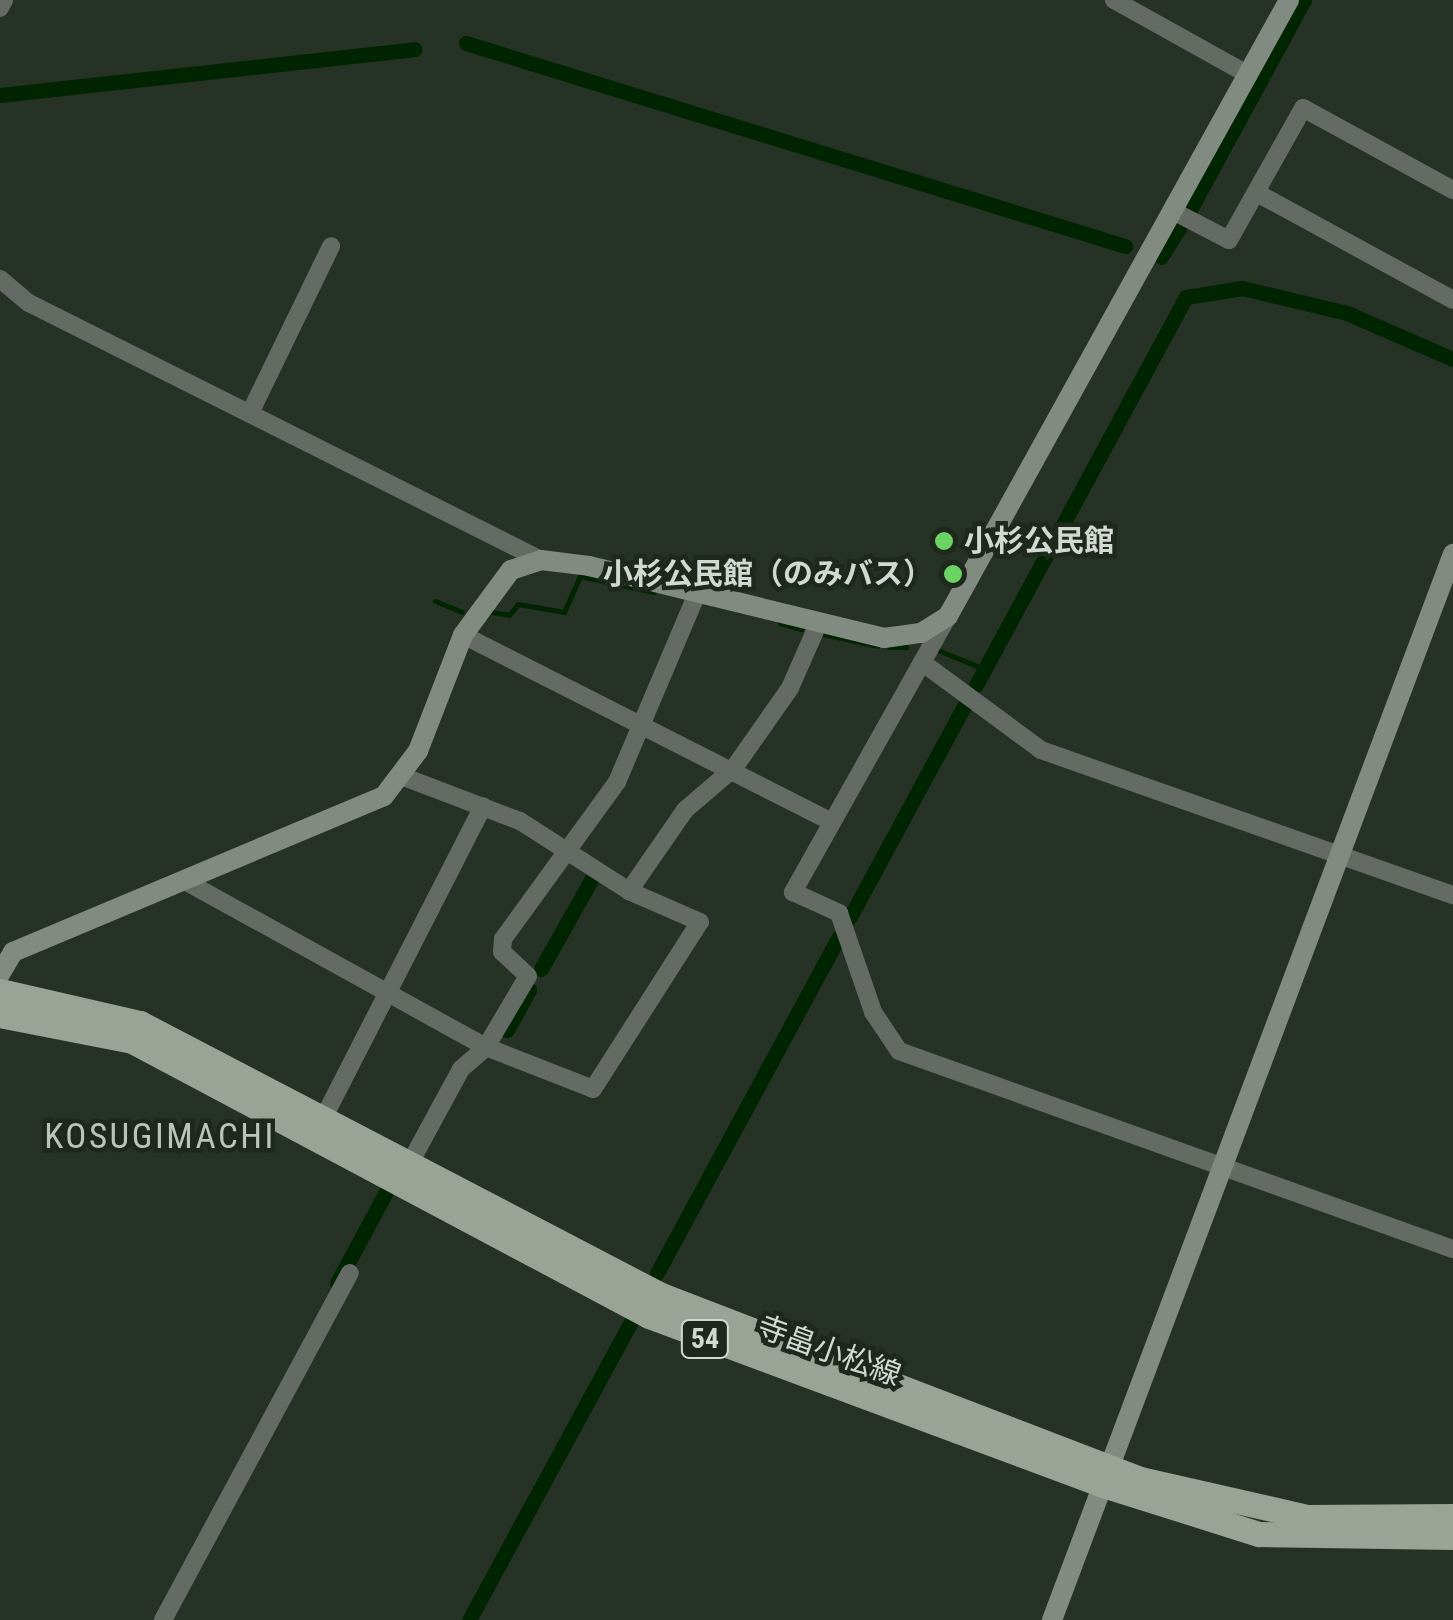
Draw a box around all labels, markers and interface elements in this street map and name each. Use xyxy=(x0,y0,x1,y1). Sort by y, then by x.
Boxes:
place label: 小杉公民館 xyxy=(964,523,1114,559)
marker: 小杉公民館 xyxy=(933,530,955,552)
place label: 小杉公民館（のみバス） xyxy=(603,556,933,592)
marker: 小杉公民館（のみバス） xyxy=(942,563,964,585)
district label: KOSUGIMACHI xyxy=(44,1116,276,1158)
street label: 寺畠小松線 xyxy=(752,1308,906,1394)
road number: 54 xyxy=(680,1316,730,1362)

